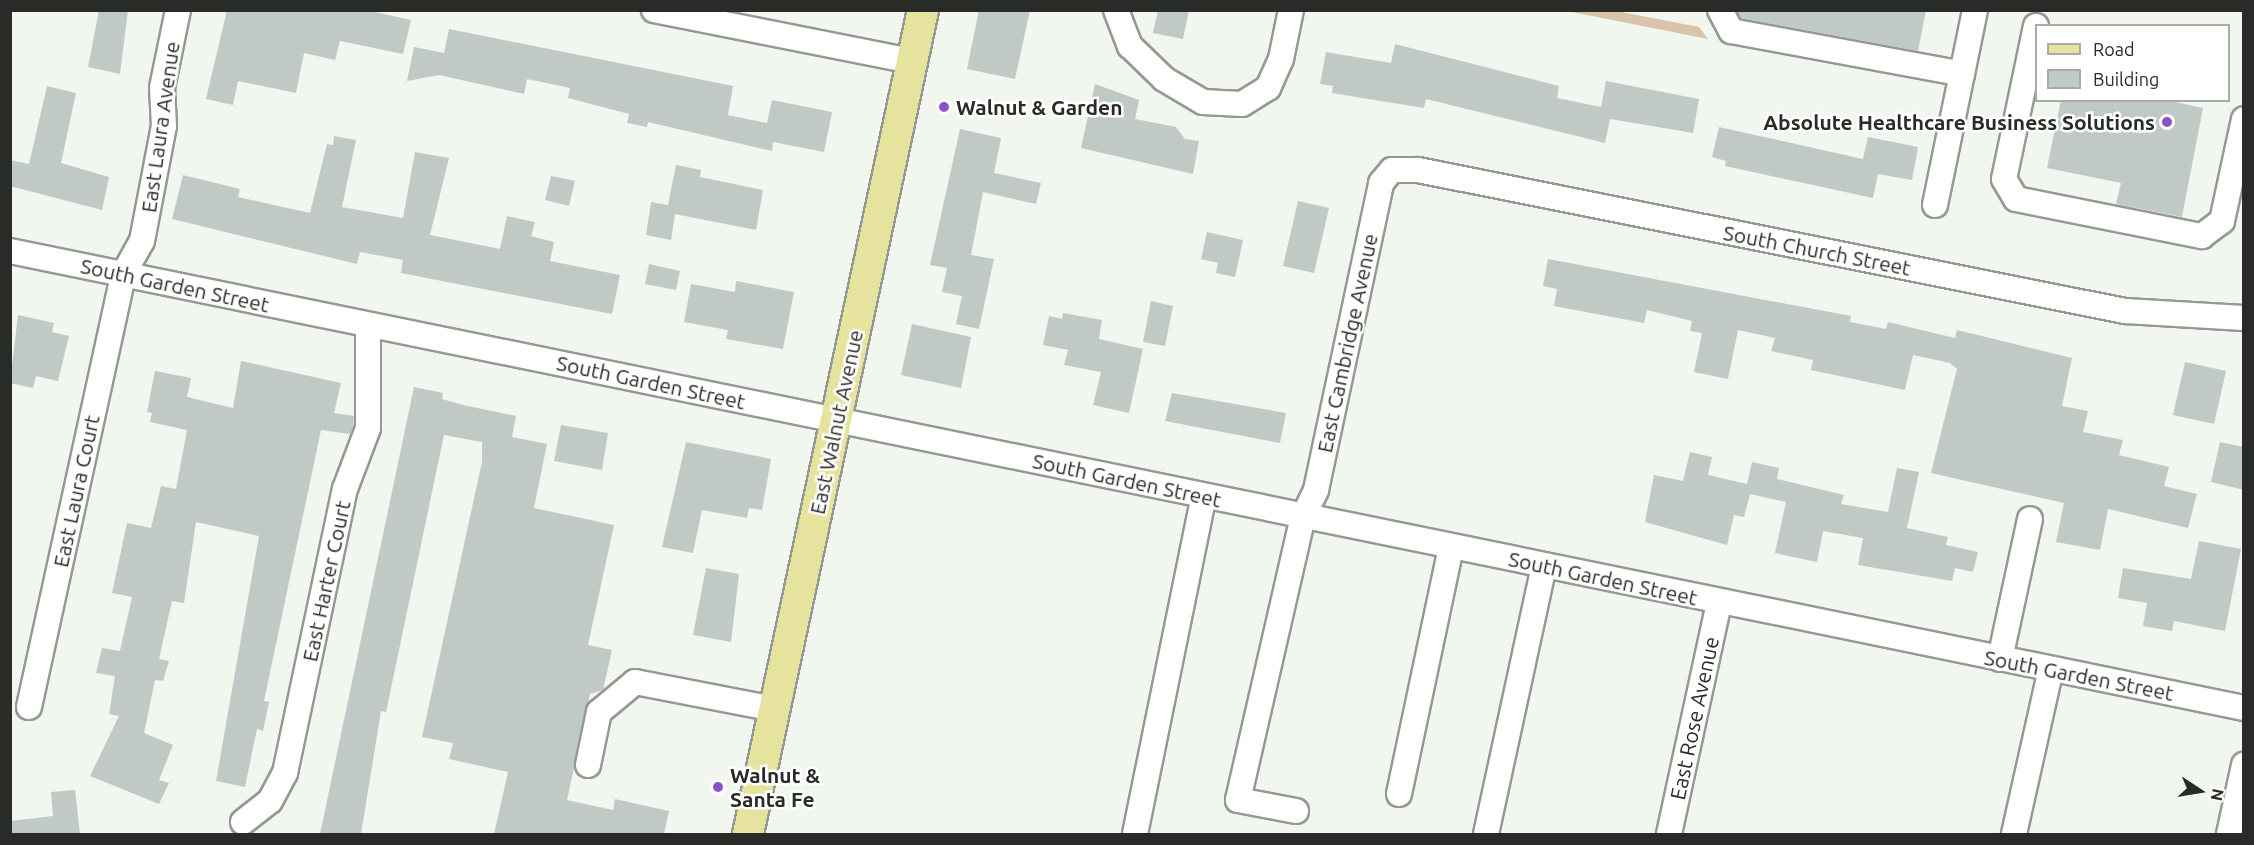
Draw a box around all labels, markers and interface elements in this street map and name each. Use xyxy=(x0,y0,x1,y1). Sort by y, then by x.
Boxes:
legend xyxy=(2035,24,2230,102)
text: Road xyxy=(2093,39,2135,59)
street label: East Laura Avenue xyxy=(136,40,184,214)
text: Building xyxy=(2093,69,2159,89)
place label: Walnut & Garden xyxy=(956,94,1122,120)
marker: Walnut & Garden xyxy=(937,100,951,114)
place label: Absolute Healthcare Business Solutions xyxy=(1763,109,2155,135)
marker: Absolute Healthcare Business Solutions xyxy=(2160,115,2174,129)
street label: South Church Street xyxy=(1721,219,1913,281)
street label: East Cambridge Avenue xyxy=(1311,231,1383,455)
street label: South Garden Street xyxy=(78,253,272,317)
street label: East Walnut Avenue xyxy=(804,328,868,516)
street label: South Garden Street xyxy=(554,350,748,414)
street label: East Laura Court xyxy=(48,413,104,569)
street label: South Garden Street xyxy=(1030,448,1224,512)
street label: East Harter Court xyxy=(297,498,355,664)
street label: South Garden Street xyxy=(1506,546,1700,610)
street label: East Rose Avenue xyxy=(1664,634,1724,802)
street label: South Garden Street xyxy=(1982,644,2176,706)
north arrow xyxy=(2170,761,2230,821)
place label: Walnut & Santa Fe xyxy=(730,762,820,812)
marker: Walnut & Santa Fe xyxy=(711,780,725,794)
text: N xyxy=(2208,787,2228,802)

